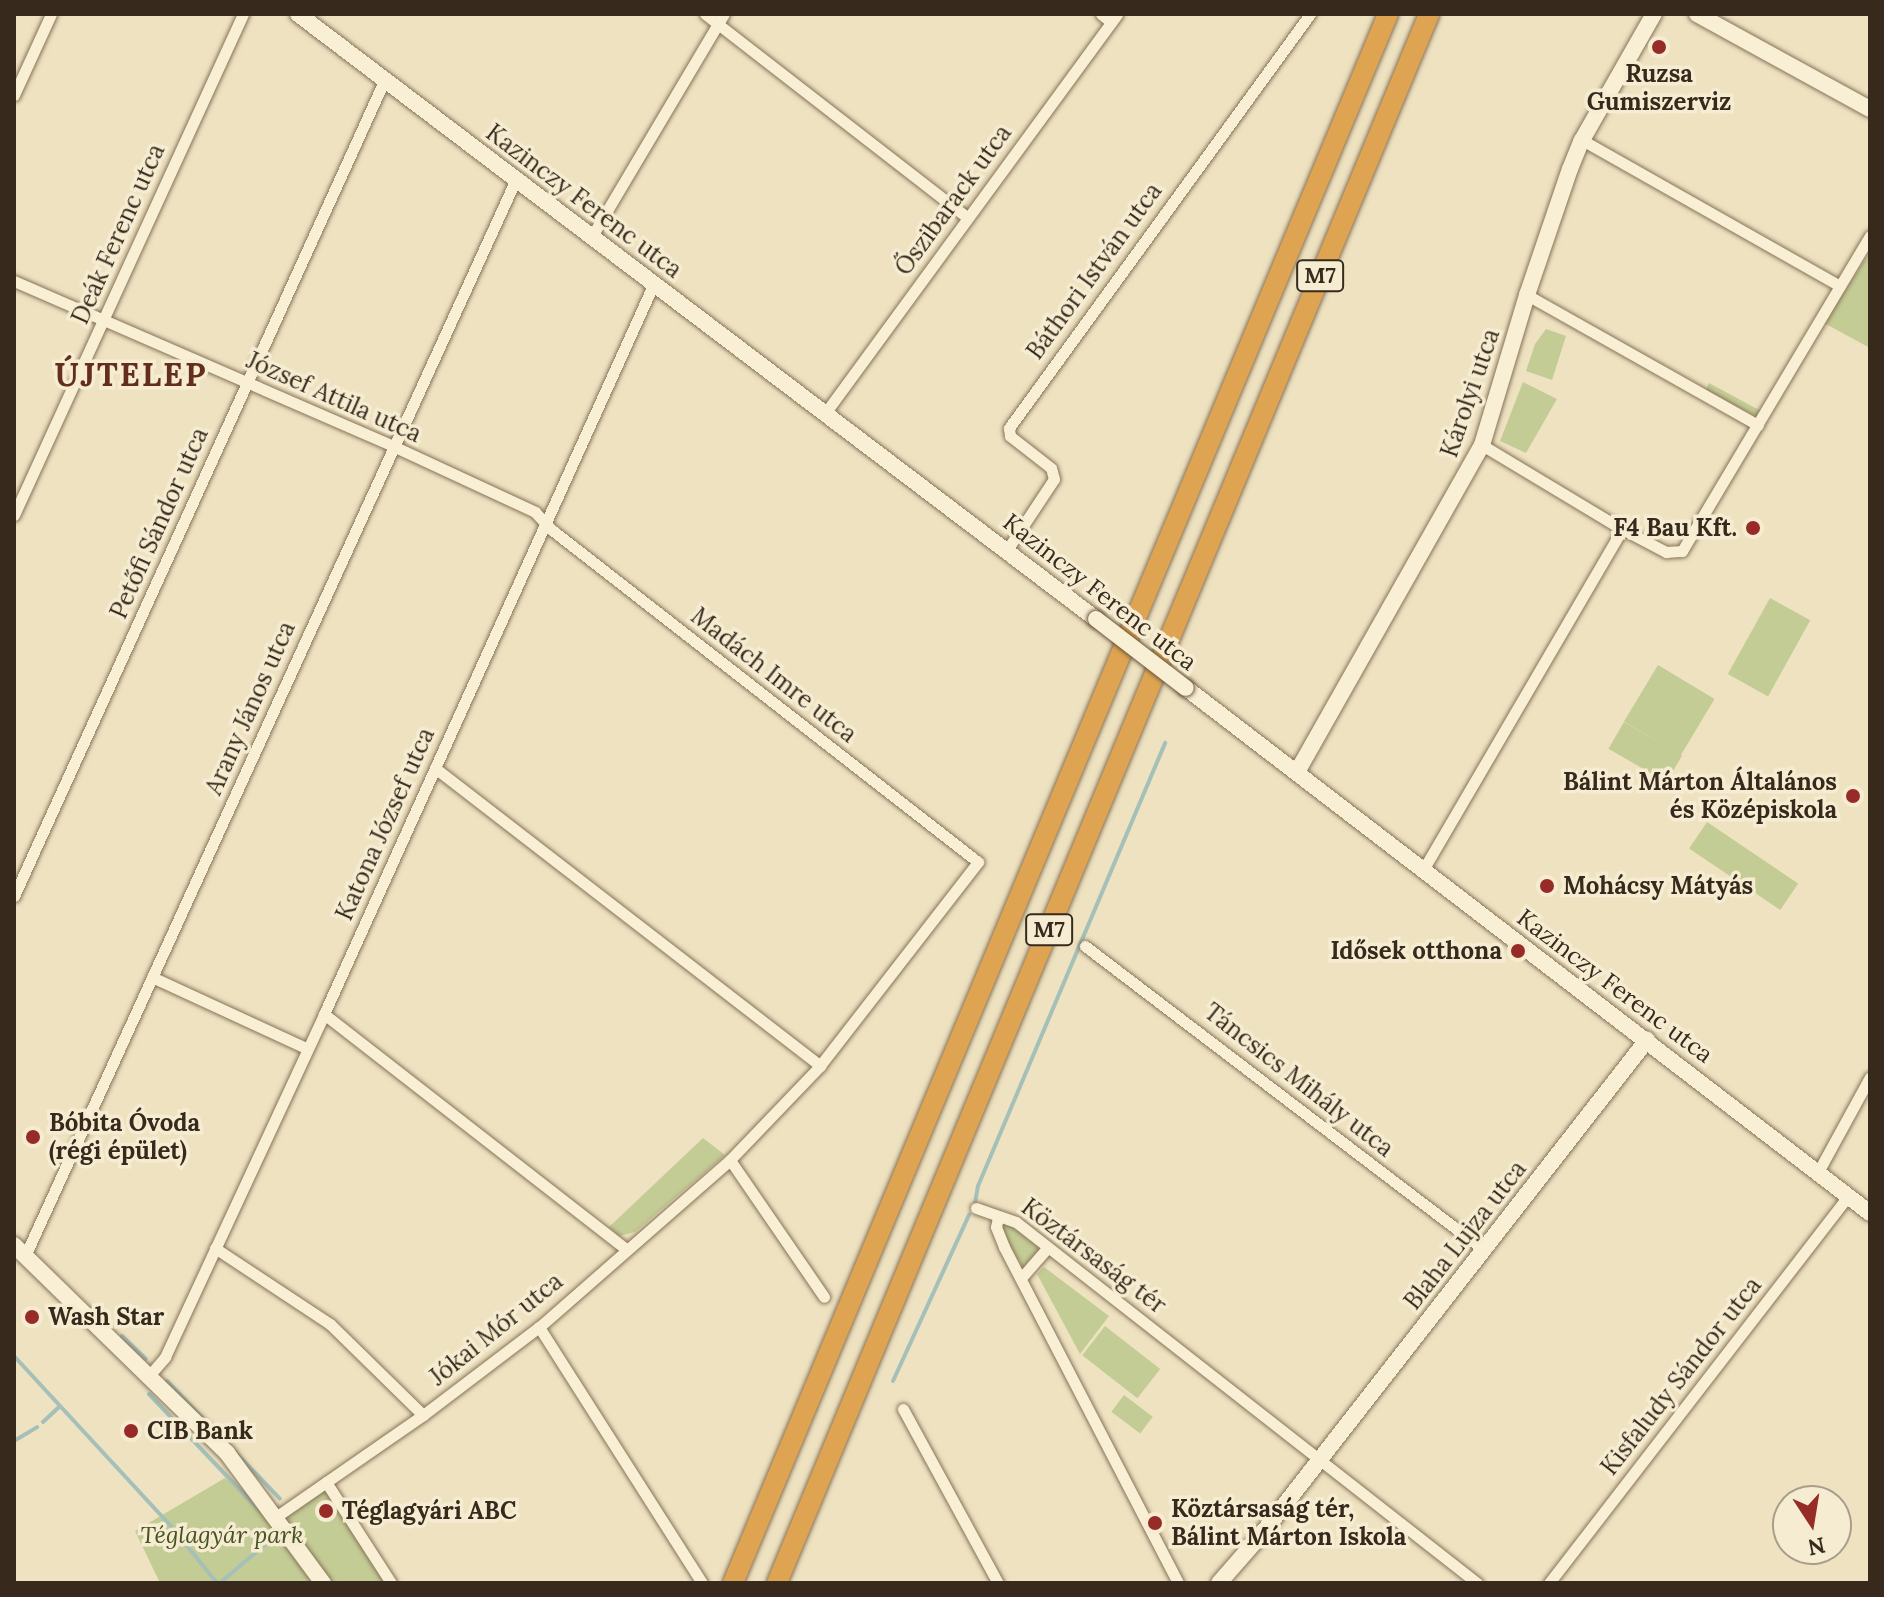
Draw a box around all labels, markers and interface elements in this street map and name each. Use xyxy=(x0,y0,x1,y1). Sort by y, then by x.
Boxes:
marker: Ruzsa Gumiszerviz xyxy=(1650,38,1668,56)
place label: Ruzsa Gumiszerviz xyxy=(1587,60,1731,116)
street label: Kazinczy Ferenc utca xyxy=(480,118,688,284)
street label: Őszibarack utca xyxy=(889,119,1017,281)
street label: Deák Ferenc utca xyxy=(65,140,171,328)
street label: Báthori István utca xyxy=(1020,177,1168,365)
road number: M7 xyxy=(1296,258,1344,294)
street label: Károlyi utca xyxy=(1435,325,1505,461)
street label: József Attila utca xyxy=(242,346,426,448)
district label: ÚJTELEP xyxy=(55,356,207,394)
street label: Petőfi Sándor utca xyxy=(104,423,214,623)
street label: Kazinczy Ferenc utca xyxy=(997,507,1203,677)
place label: F4 Bau Kft. xyxy=(1613,514,1737,542)
marker: F4 Bau Kft. xyxy=(1744,519,1762,537)
street label: Madách Imre utca xyxy=(685,601,863,749)
street label: Arany János utca xyxy=(199,617,301,799)
street label: Katona József utca xyxy=(330,723,440,925)
place label: Bálint Márton Általános és Középiskola xyxy=(1563,768,1837,824)
marker: Bálint Márton Általános és Középiskola xyxy=(1844,787,1862,805)
place label: Mohácsy Mátyás xyxy=(1563,872,1753,900)
marker: Mohácsy Mátyás xyxy=(1538,877,1556,895)
street label: Kazinczy Ferenc utca xyxy=(1511,903,1719,1069)
road number: M7 xyxy=(1025,912,1073,948)
place label: Idősek otthona xyxy=(1331,937,1502,965)
marker: Idősek otthona xyxy=(1509,942,1527,960)
street label: Táncsics Mihály utca xyxy=(1199,997,1399,1163)
place label: Bóbita Óvoda (régi épület) xyxy=(49,1109,200,1165)
marker: Bóbita Óvoda (régi épület) xyxy=(24,1128,42,1146)
street label: Blaha Lujza utca xyxy=(1398,1155,1532,1315)
street label: Köztársaság tér xyxy=(1016,1192,1172,1320)
street label: Jókai Mór utca xyxy=(424,1267,568,1391)
street label: Kisfaludy Sándor utca xyxy=(1595,1271,1767,1481)
place label: Wash Star xyxy=(48,1303,164,1331)
marker: Wash Star xyxy=(23,1308,41,1326)
place label: CIB Bank xyxy=(147,1417,253,1445)
marker: CIB Bank xyxy=(122,1422,140,1440)
north arrow xyxy=(1772,1485,1852,1565)
place label: Köztársaság tér, Bálint Márton Iskola xyxy=(1171,1495,1406,1551)
place label: Téglagyári ABC xyxy=(342,1497,516,1525)
marker: Téglagyári ABC xyxy=(317,1502,335,1520)
marker: Köztársaság tér, Bálint Márton Iskola xyxy=(1146,1514,1164,1532)
park label: Téglagyár park xyxy=(140,1521,304,1549)
text: N xyxy=(1805,1531,1828,1562)

